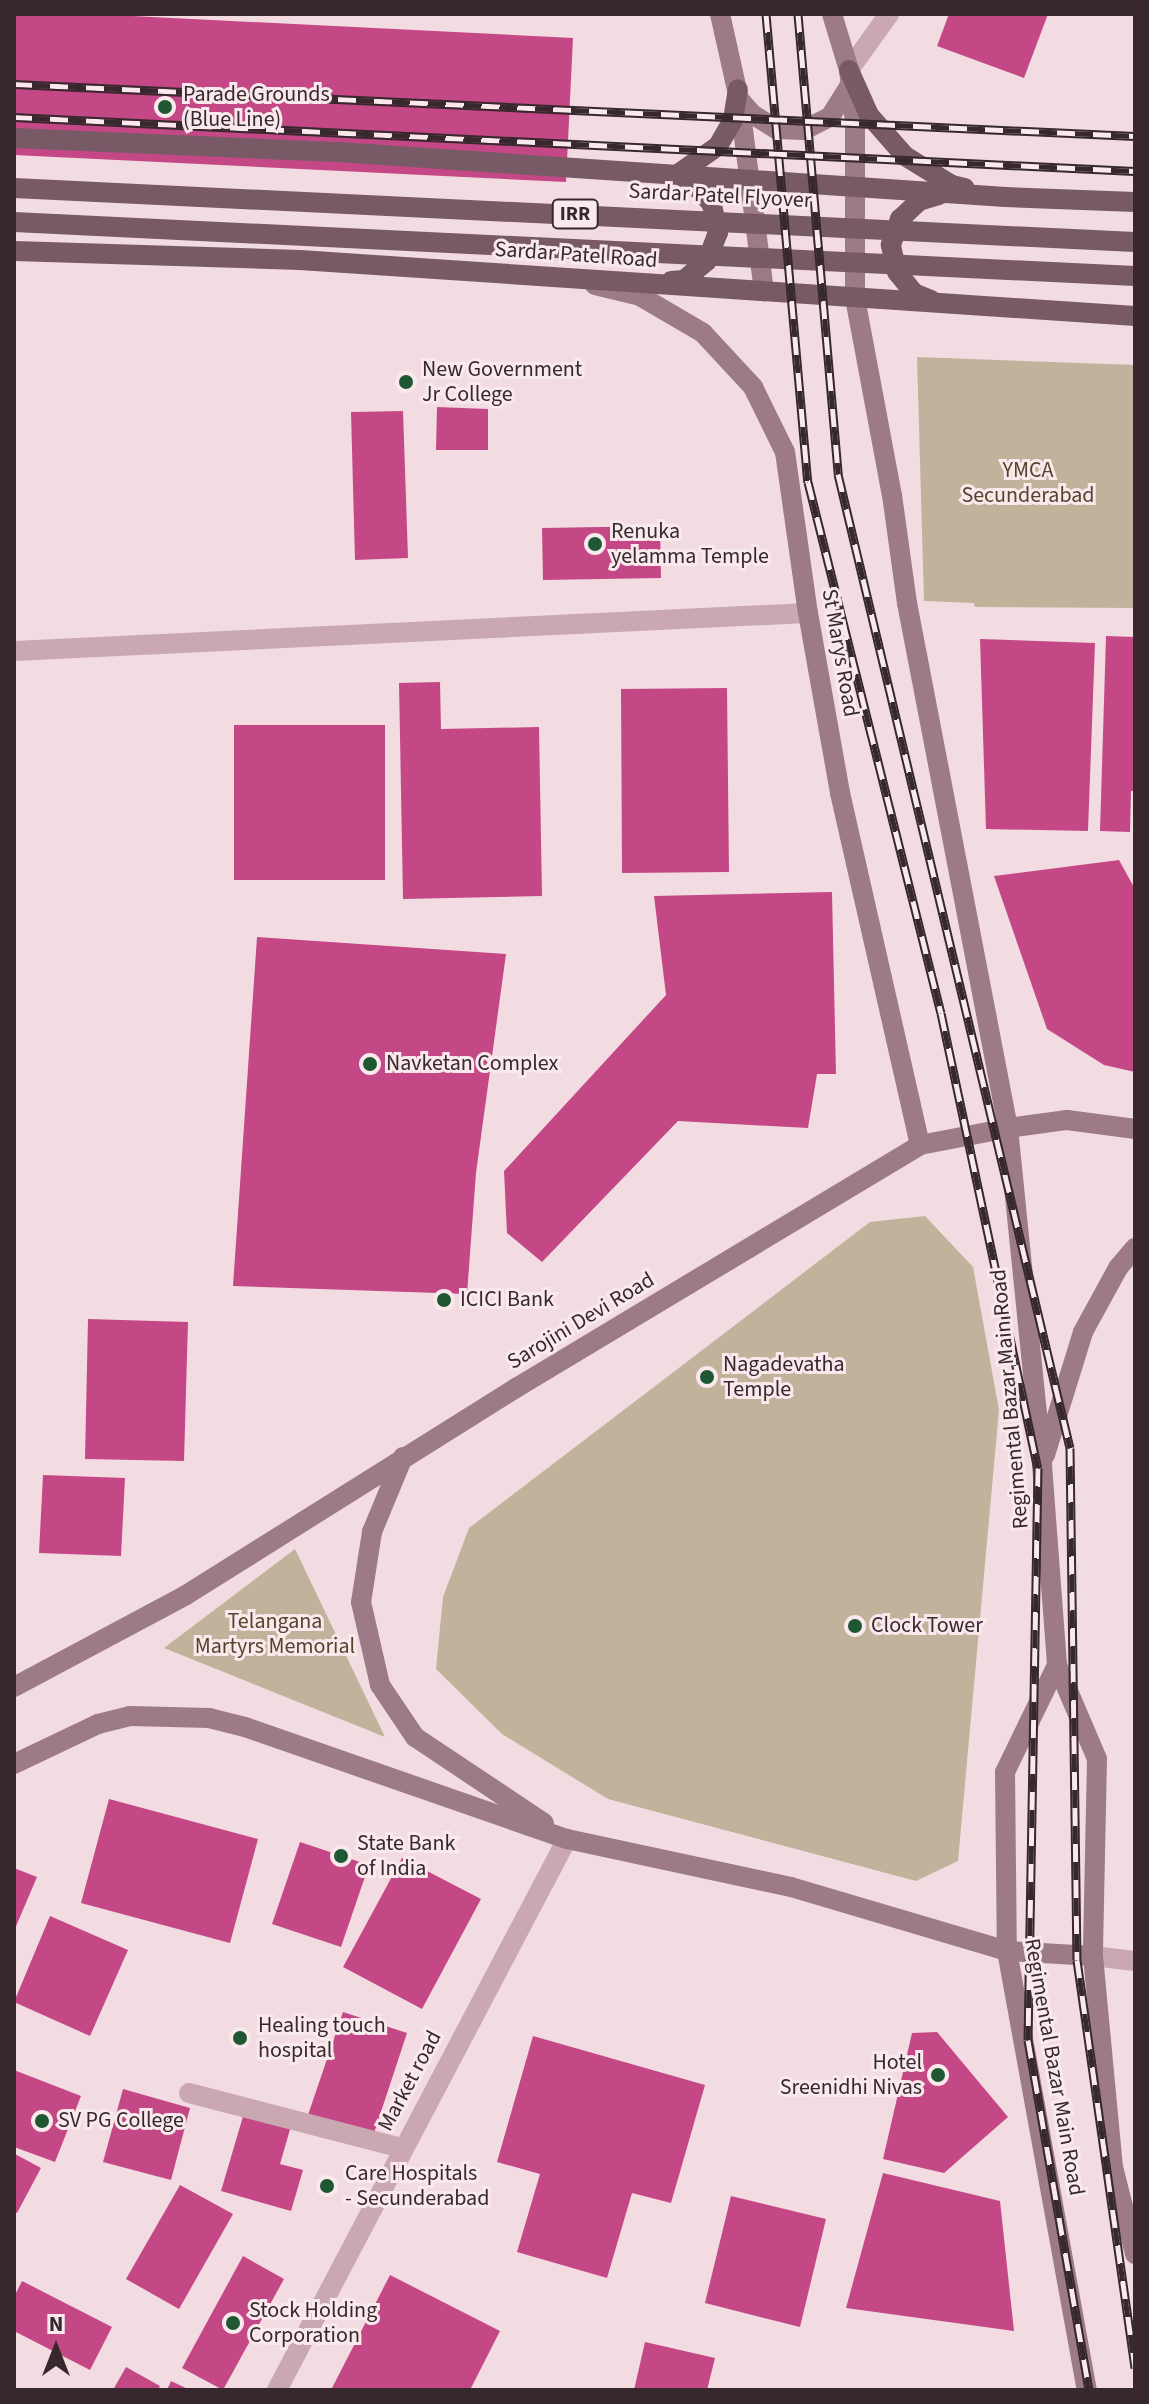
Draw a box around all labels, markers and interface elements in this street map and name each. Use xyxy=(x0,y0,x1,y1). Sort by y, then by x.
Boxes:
place label: Parade Grounds (Blue Line) xyxy=(183,81,330,132)
marker: Parade Grounds (Blue Line) xyxy=(154,96,176,118)
street label: Sardar Patel Flyover xyxy=(628,178,812,214)
road number: IRR xyxy=(551,198,599,230)
street label: Sardar Patel Road xyxy=(494,236,658,274)
place label: New Government Jr College xyxy=(422,356,582,408)
marker: New Government Jr College xyxy=(397,373,415,391)
park label: YMCA Secunderabad xyxy=(961,457,1095,508)
place label: Renuka yelamma Temple xyxy=(611,518,769,570)
marker: Renuka yelamma Temple xyxy=(586,535,604,553)
street label: St Marys Road xyxy=(816,587,864,719)
place label: Navketan Complex xyxy=(386,1051,558,1077)
marker: Navketan Complex xyxy=(361,1055,379,1073)
street label: Sarojini Devi Road xyxy=(503,1267,659,1375)
street label: Regimental Bazar Main Road xyxy=(985,1268,1035,1530)
place label: ICICI Bank xyxy=(460,1287,554,1313)
marker: ICICI Bank xyxy=(435,1291,453,1309)
place label: Nagadevatha Temple xyxy=(723,1351,844,1402)
marker: Nagadevatha Temple xyxy=(698,1368,716,1386)
park label: Telangana Martyrs Memorial xyxy=(195,1608,355,1660)
place label: Clock Tower xyxy=(871,1613,983,1639)
marker: Clock Tower xyxy=(846,1617,864,1635)
place label: State Bank of India xyxy=(357,1830,455,1882)
marker: State Bank of India xyxy=(332,1847,350,1865)
street label: Regimental Bazar Main Road xyxy=(1018,1936,1090,2198)
place label: Healing touch hospital xyxy=(258,2012,386,2064)
street label: Market road xyxy=(373,2026,447,2136)
marker: Healing touch hospital xyxy=(229,2027,251,2049)
place label: Hotel Sreenidhi Nivas xyxy=(780,2049,922,2100)
marker: Hotel Sreenidhi Nivas xyxy=(929,2066,947,2084)
place label: SV PG College xyxy=(58,2108,184,2134)
marker: SV PG College xyxy=(33,2112,51,2130)
place label: Care Hospitals - Secunderabad xyxy=(345,2160,489,2212)
marker: Care Hospitals - Secunderabad xyxy=(316,2175,338,2197)
place label: Stock Holding Corporation xyxy=(249,2297,377,2348)
north arrow xyxy=(16,2308,96,2388)
text: N xyxy=(49,2308,63,2340)
marker: Stock Holding Corporation xyxy=(224,2314,242,2332)

